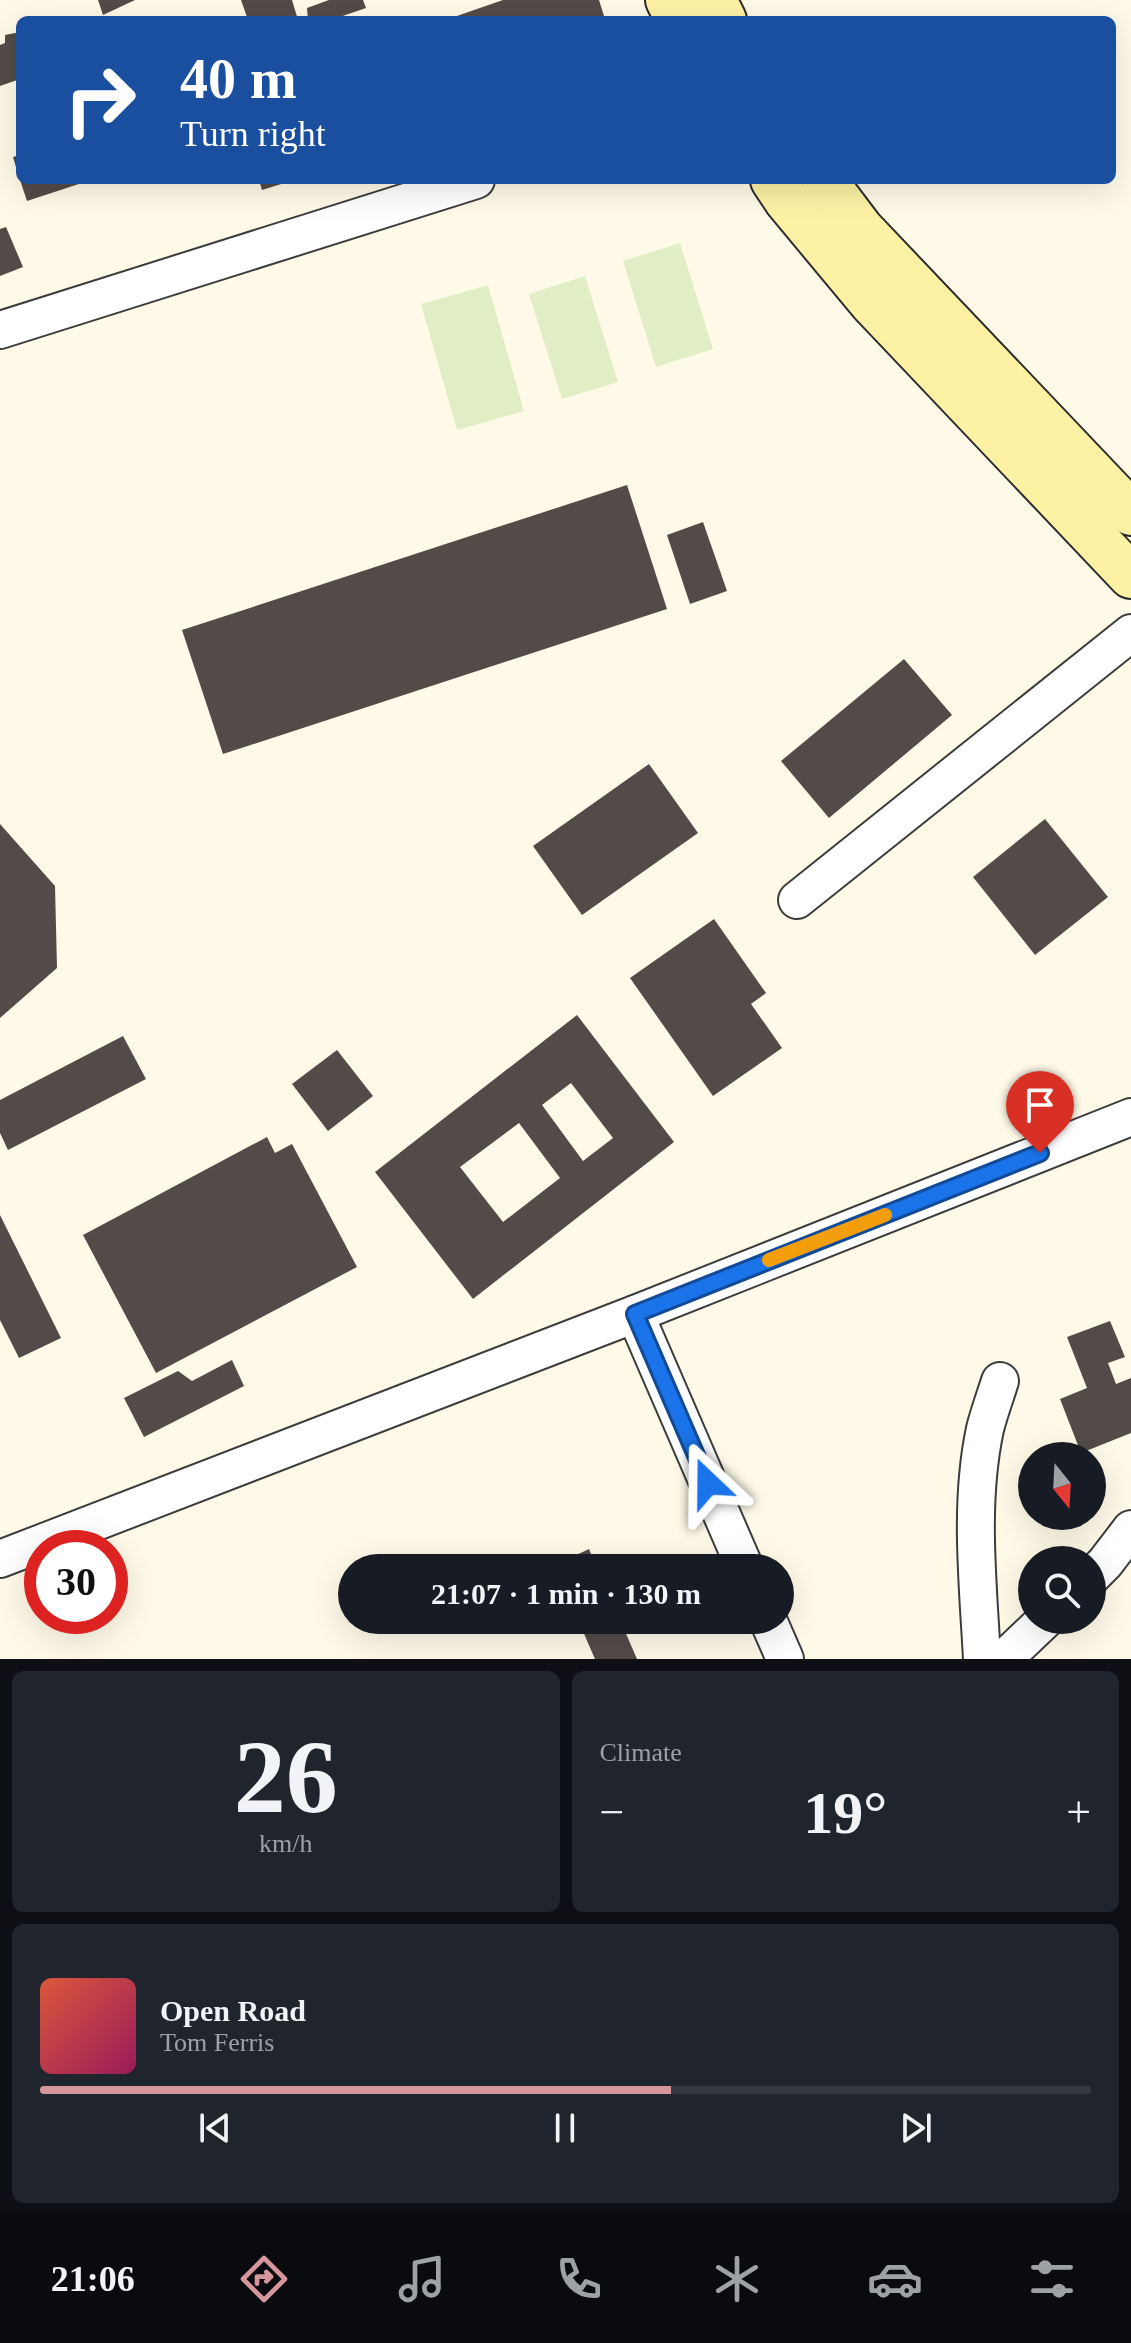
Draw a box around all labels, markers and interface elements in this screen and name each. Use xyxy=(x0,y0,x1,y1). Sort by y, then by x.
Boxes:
icon: right xyxy=(48,48,152,152)
text: 40 m xyxy=(180,48,297,110)
text: Turn right xyxy=(180,114,326,154)
pin xyxy=(1006,1071,1074,1153)
icon: arrive xyxy=(1018,1083,1062,1127)
position arrow xyxy=(666,1441,750,1525)
north arrow xyxy=(1018,1442,1106,1530)
map controls xyxy=(1018,1442,1106,1634)
speed limit sign: 30 xyxy=(24,1530,128,1634)
button: search xyxy=(1018,1546,1106,1634)
text: 21:07 · 1 min · 130 m xyxy=(431,1577,701,1610)
text: 26 xyxy=(234,1719,338,1834)
text: Climate xyxy=(600,1738,682,1767)
text: 19° xyxy=(803,1780,887,1846)
text: − xyxy=(600,1788,624,1837)
text: + xyxy=(1066,1788,1091,1837)
text: km/h xyxy=(259,1829,312,1858)
text: Open Road xyxy=(160,1994,306,2027)
text: Tom Ferris xyxy=(160,2028,274,2057)
icon: previous xyxy=(193,2106,237,2150)
icon: pause xyxy=(543,2106,587,2150)
icon: next xyxy=(894,2106,938,2150)
icon: directions xyxy=(236,2251,292,2307)
icon: music xyxy=(394,2251,450,2307)
icon: phone xyxy=(551,2251,607,2307)
icon: climate xyxy=(709,2251,765,2307)
icon: car xyxy=(867,2251,923,2307)
icon: filters xyxy=(1024,2251,1080,2307)
text: 21:06 xyxy=(51,2259,135,2299)

